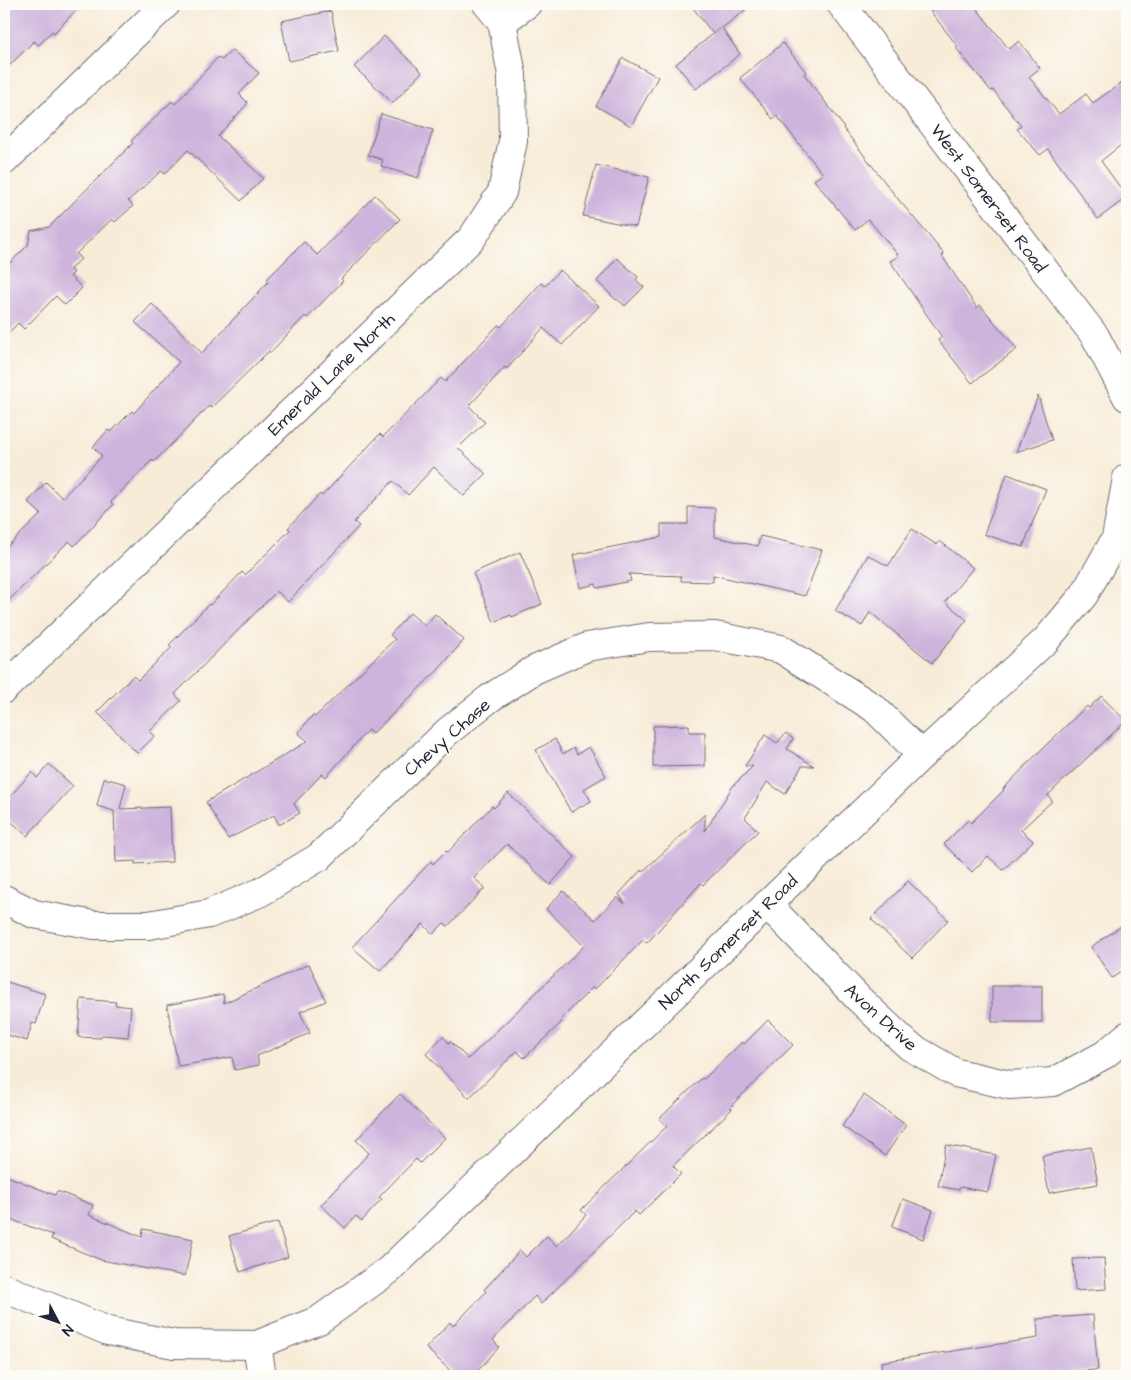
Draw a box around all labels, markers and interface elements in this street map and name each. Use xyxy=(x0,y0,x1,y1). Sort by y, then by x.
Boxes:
street label: West Somerset Road xyxy=(924,119,1053,278)
street label: Emerald Lane North xyxy=(262,307,400,442)
street label: Chevy Chase xyxy=(399,693,497,783)
street label: North Somerset Road xyxy=(653,869,803,1016)
street label: Avon Drive xyxy=(839,978,923,1057)
north arrow xyxy=(32,1298,82,1348)
text: N xyxy=(56,1320,77,1340)

